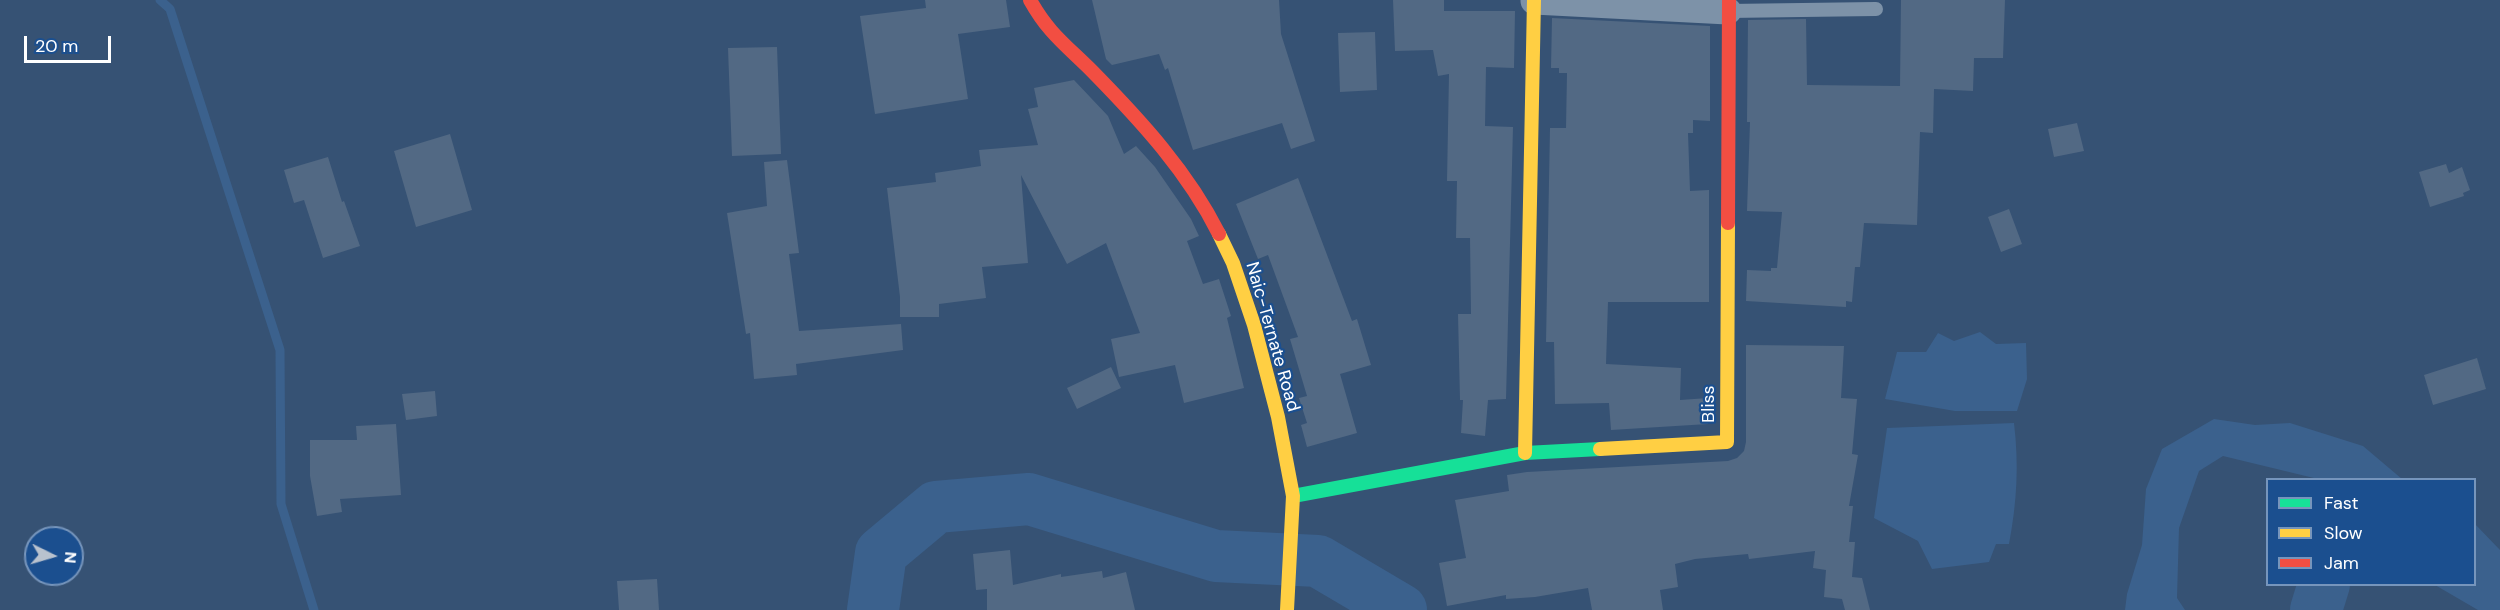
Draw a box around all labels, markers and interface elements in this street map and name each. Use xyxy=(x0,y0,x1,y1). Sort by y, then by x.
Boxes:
scale bar xyxy=(27,24,114,62)
text: 20 m xyxy=(35,34,78,58)
street label: Naic-Ternate Road xyxy=(1240,260,1304,414)
street label: Bliss xyxy=(1698,385,1720,423)
legend xyxy=(2266,478,2476,586)
text: Fast xyxy=(2324,491,2359,515)
text: Slow xyxy=(2324,521,2363,545)
north arrow xyxy=(24,526,84,586)
text: N xyxy=(59,551,81,564)
text: Jam xyxy=(2324,551,2359,575)

